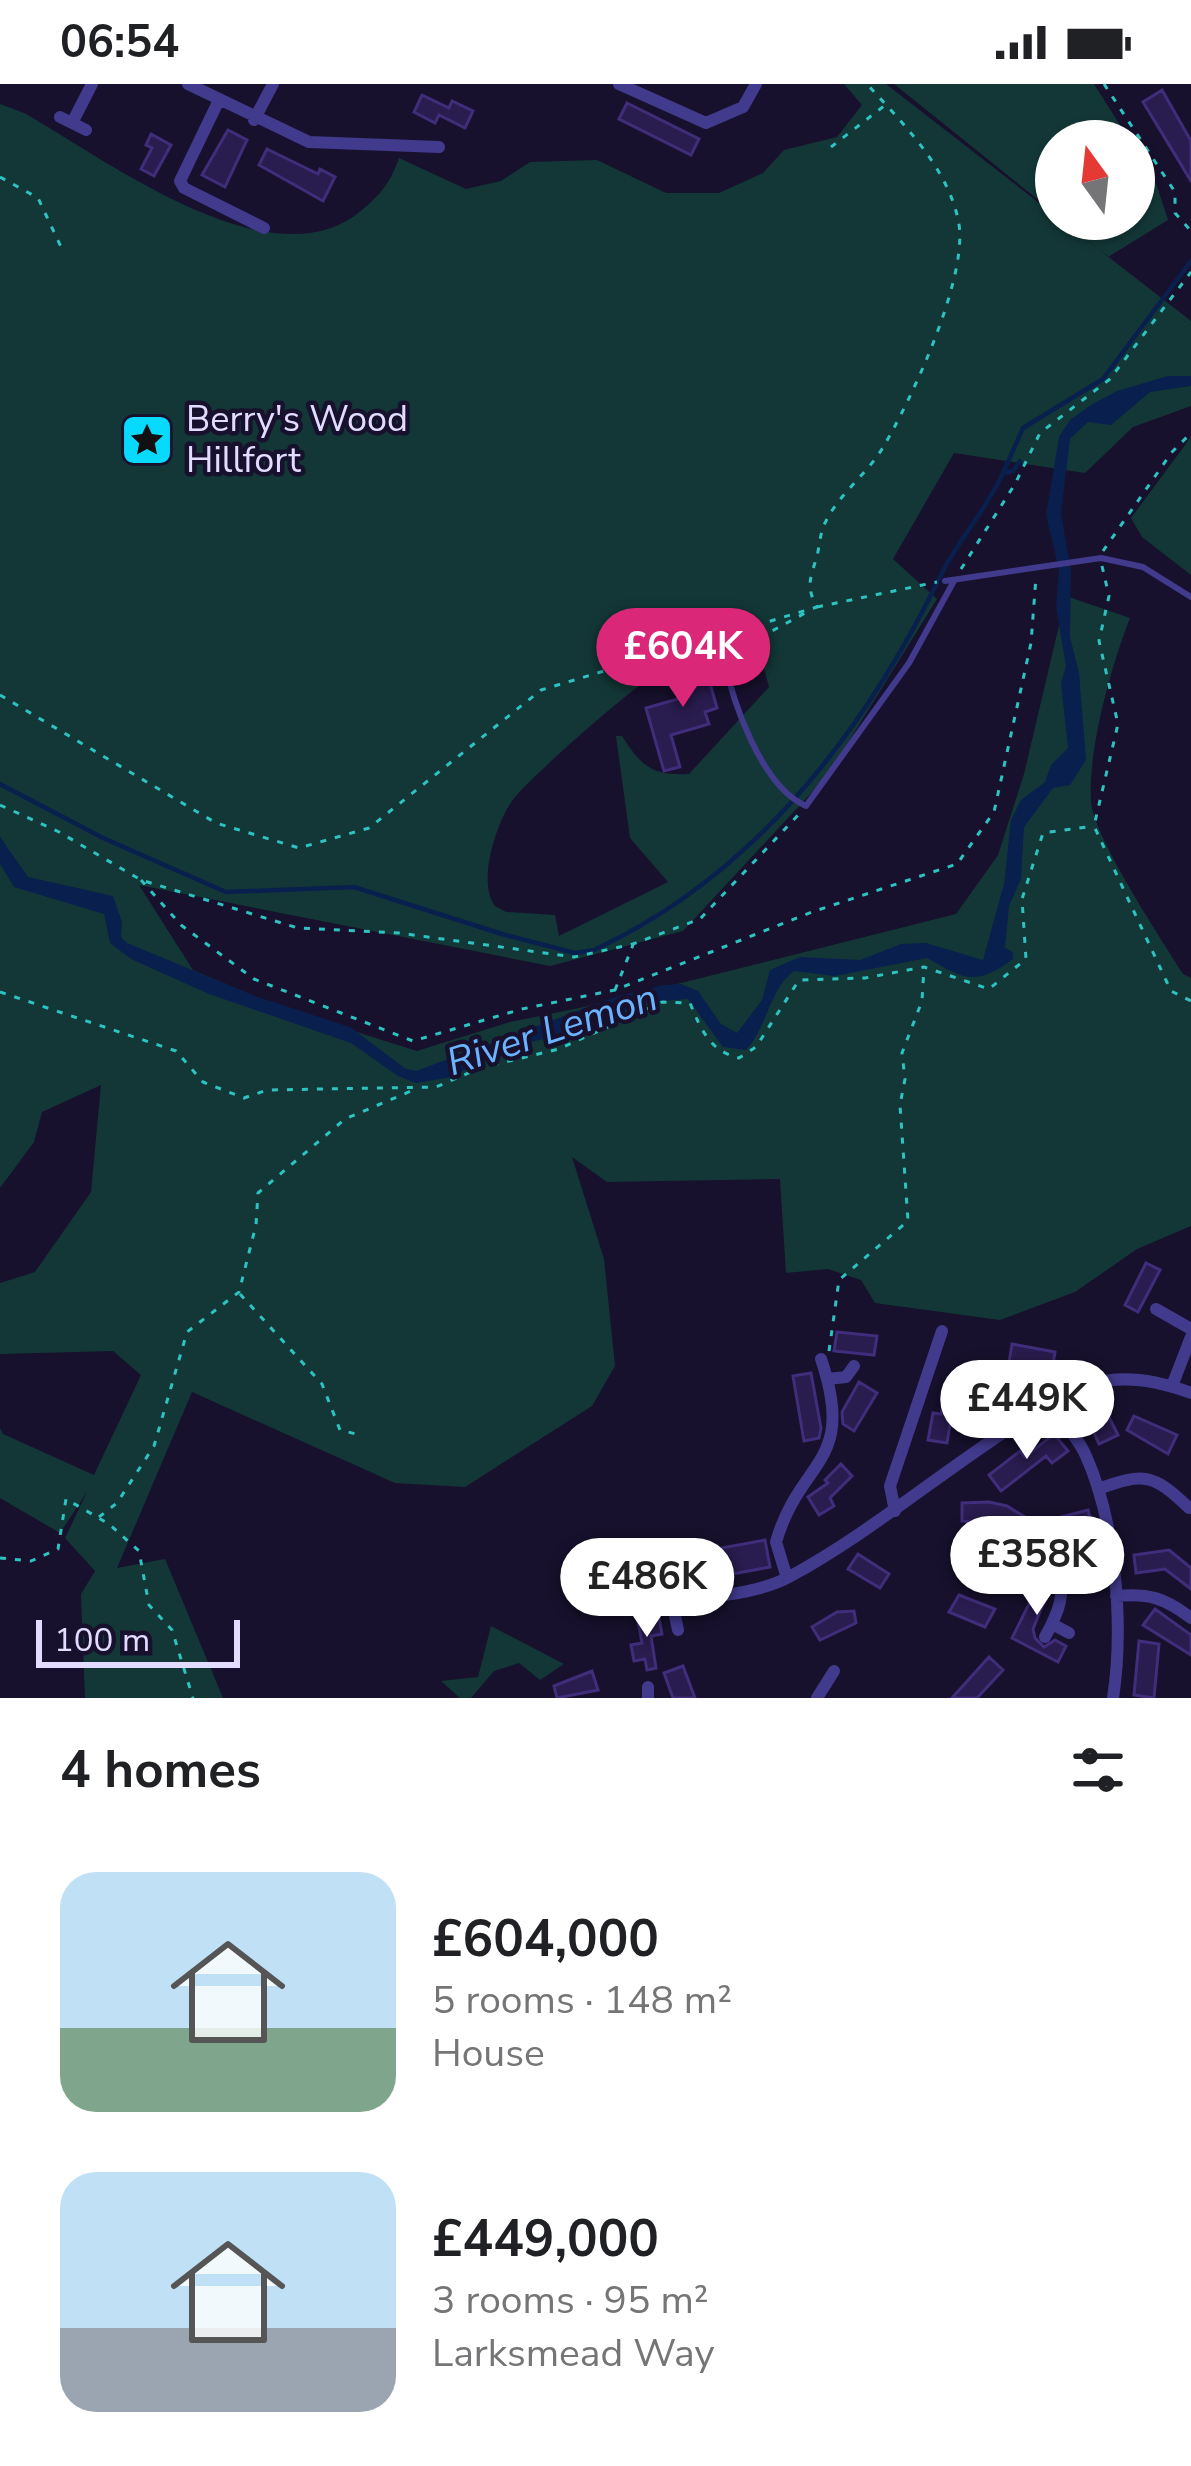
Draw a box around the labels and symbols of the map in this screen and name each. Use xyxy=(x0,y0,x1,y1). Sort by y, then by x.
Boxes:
north arrow xyxy=(1035,120,1155,240)
place label: Berry's Wood Hillfort xyxy=(186,395,408,485)
place icon: Berry's Wood Hillfort xyxy=(119,412,175,468)
pin: £604K xyxy=(599,608,767,710)
water label: River Lemon xyxy=(440,971,664,1089)
pin: £449K xyxy=(943,1360,1111,1462)
pin: £358K xyxy=(953,1516,1121,1618)
pin: £486K xyxy=(563,1538,731,1640)
scale bar xyxy=(36,1614,240,1667)

